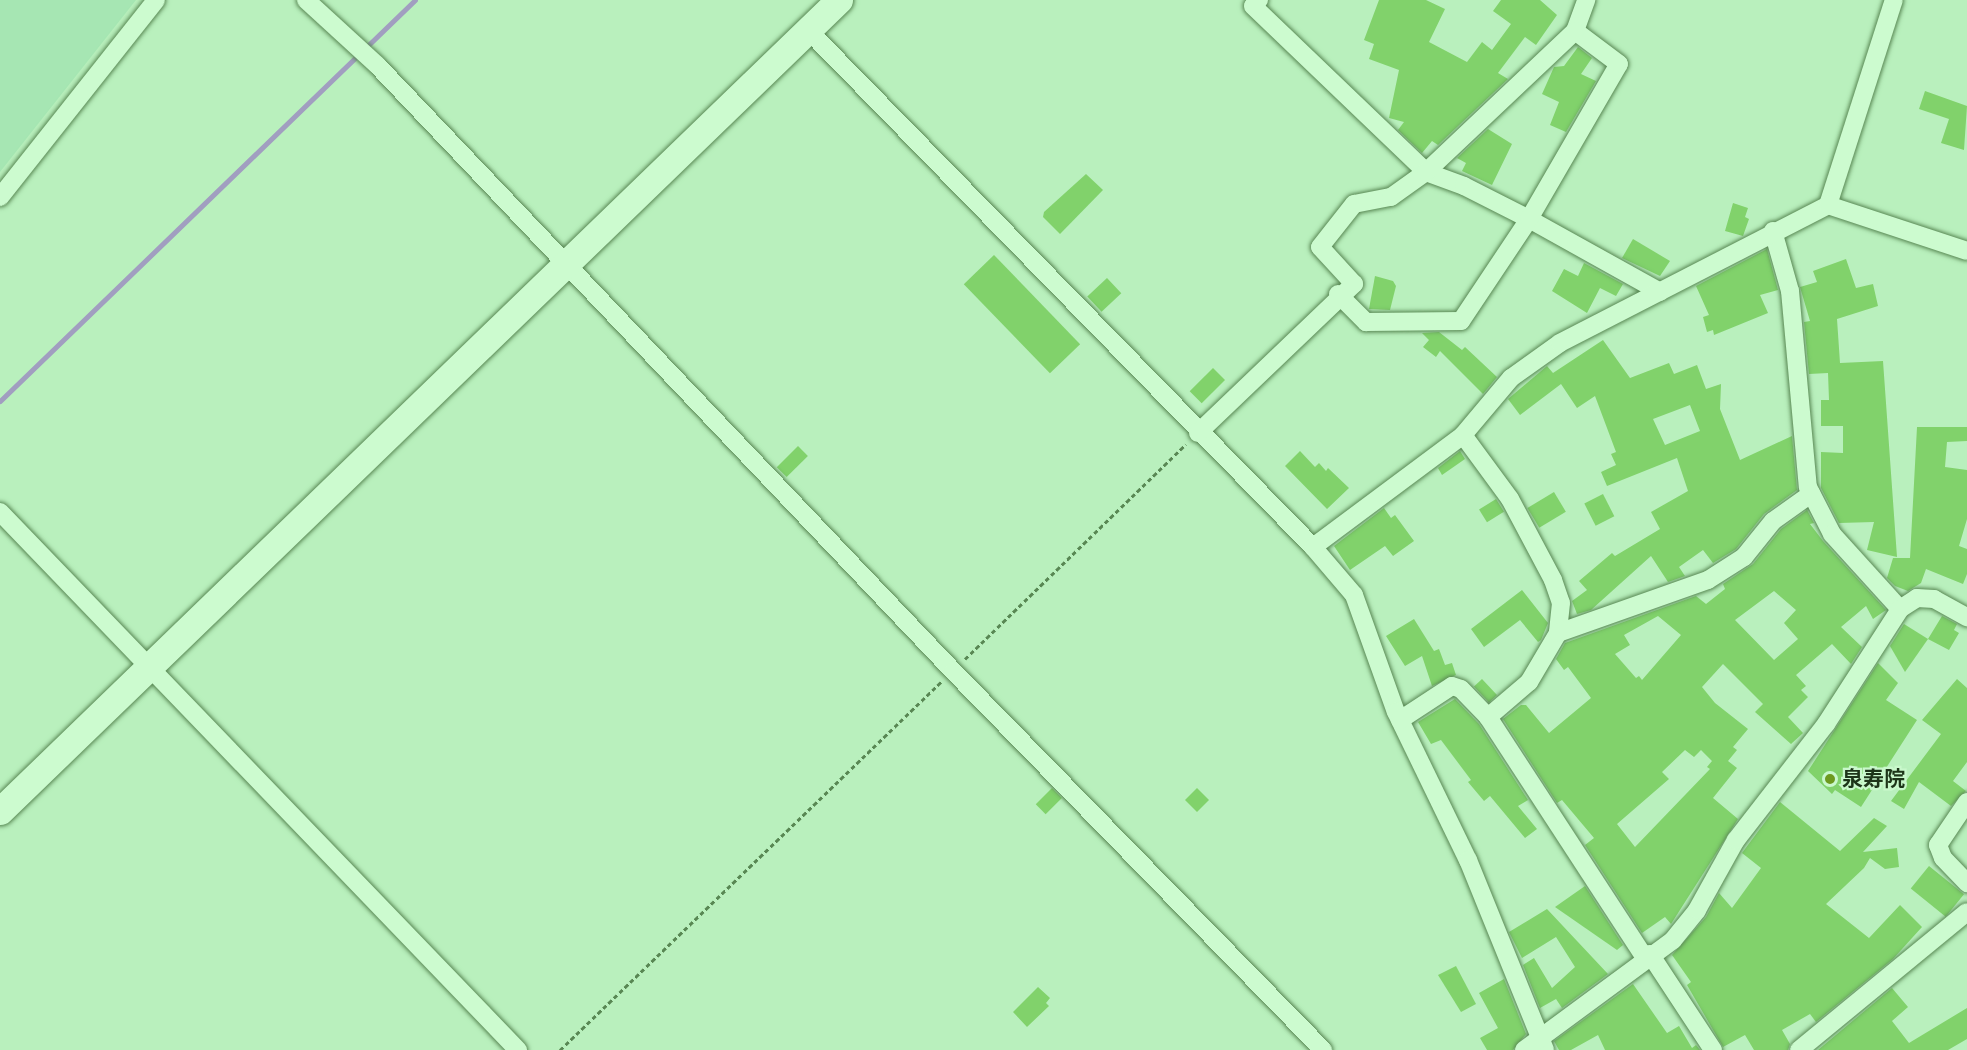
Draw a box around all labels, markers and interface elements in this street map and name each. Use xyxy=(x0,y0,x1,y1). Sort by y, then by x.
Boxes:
place label: 泉寿院 xyxy=(1842,766,1905,792)
marker: 泉寿院 xyxy=(1823,772,1837,786)

